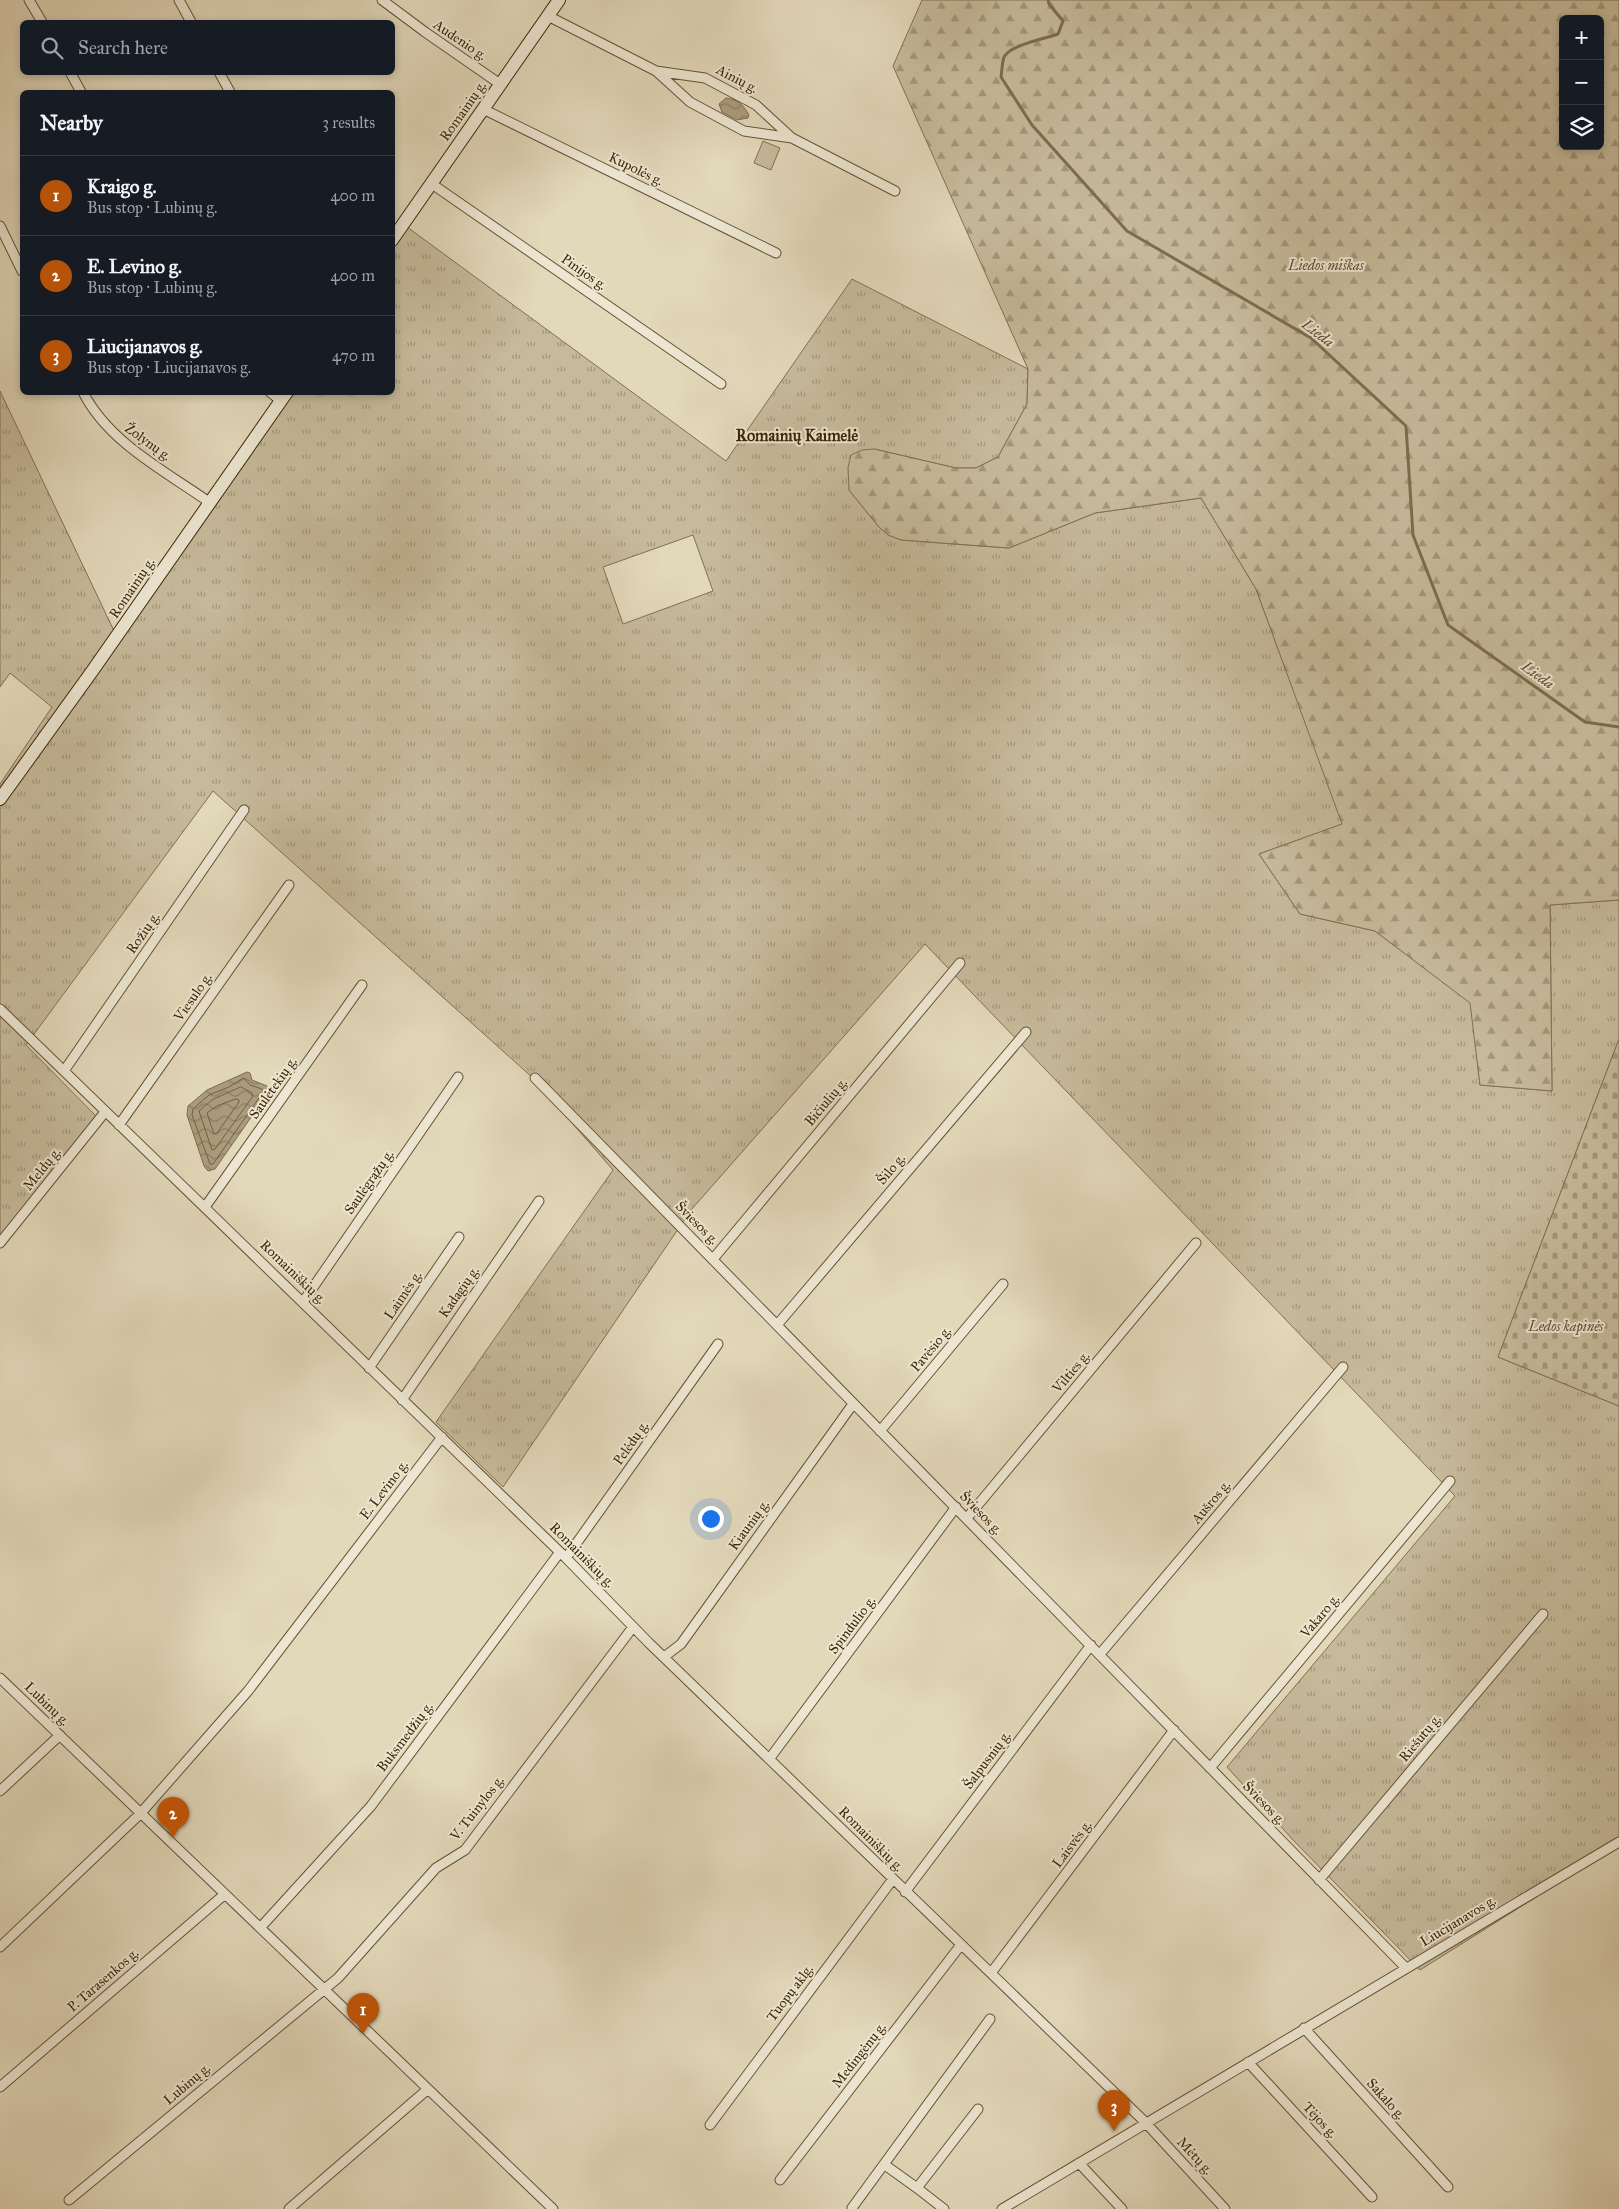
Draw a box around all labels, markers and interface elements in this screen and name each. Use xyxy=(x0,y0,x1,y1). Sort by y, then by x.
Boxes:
street label: Audenio g. xyxy=(429,15,490,64)
map controls xyxy=(1559,15,1604,150)
button: + xyxy=(1559,15,1604,60)
search box xyxy=(20,20,395,75)
icon: search xyxy=(38,34,66,62)
text: Search here xyxy=(78,36,168,59)
button: − xyxy=(1559,60,1604,105)
street label: Ainių g. xyxy=(712,61,761,97)
street label: Romainių g. xyxy=(436,78,490,144)
button: layers xyxy=(1559,105,1604,150)
text: Nearby xyxy=(40,110,103,136)
text: 3 results xyxy=(322,113,375,132)
street label: Kupolės g. xyxy=(606,149,666,189)
text: Kraigo g. xyxy=(87,175,156,198)
text: 1 xyxy=(53,186,59,205)
text: 400 m xyxy=(331,186,375,205)
text: Bus stop · Lubinų g. xyxy=(87,198,217,217)
street label: Pinijos g. xyxy=(558,250,610,294)
text: E. Levino g. xyxy=(87,255,182,278)
park label: Liedos miškas xyxy=(1287,257,1365,274)
text: 2 xyxy=(52,266,60,285)
text: 400 m xyxy=(331,266,375,285)
text: Bus stop · Lubinų g. xyxy=(87,278,217,297)
water label: Lieda xyxy=(1298,314,1338,351)
text: Liucijanavos g. xyxy=(87,335,203,358)
text: 3 xyxy=(53,346,59,365)
text: 470 m xyxy=(332,346,375,365)
text: Bus stop · Liucijanavos g. xyxy=(87,358,251,377)
street label: Žolynų g. xyxy=(121,418,176,465)
district label: Romainių Kaimelė xyxy=(736,426,858,445)
street label: Romainių g. xyxy=(105,554,159,622)
water label: Lieda xyxy=(1517,657,1558,693)
street label: Rožių g. xyxy=(123,909,164,957)
street label: Viesulo g. xyxy=(170,969,216,1025)
street label: Saulėtekių g. xyxy=(245,1054,301,1122)
street label: Bičiulių g. xyxy=(801,1074,851,1130)
street label: Meldų g. xyxy=(19,1144,65,1194)
street label: Saulėgrąžų g. xyxy=(341,1146,398,1218)
street label: Šilo g. xyxy=(872,1149,909,1188)
street label: Šviesos g. xyxy=(672,1196,724,1248)
street label: Romainiškių g. xyxy=(257,1236,330,1308)
street label: Kadagių g. xyxy=(435,1263,483,1321)
street label: Laimės g. xyxy=(381,1267,426,1323)
park label: Ledos kapinės xyxy=(1528,1318,1604,1336)
street label: Pavėsio g. xyxy=(907,1323,955,1375)
street label: Vilties g. xyxy=(1048,1348,1093,1397)
street label: Pelėdų g. xyxy=(610,1418,652,1468)
street label: E. Levino g. xyxy=(356,1457,412,1523)
street label: Aušros g. xyxy=(1187,1477,1234,1528)
street label: Šviesos g. xyxy=(956,1486,1007,1538)
street label: Kiaunių g. xyxy=(725,1496,773,1554)
your location xyxy=(698,1506,724,1532)
street label: Romainiškių g. xyxy=(546,1519,618,1591)
street label: Vakaro g. xyxy=(1296,1591,1343,1642)
street label: Spindulio g. xyxy=(825,1593,879,1657)
street label: Lubinų g. xyxy=(21,1678,73,1730)
street label: Buksmedžių g. xyxy=(373,1699,437,1775)
street label: Riešutų g. xyxy=(1395,1711,1445,1765)
street label: Šalpusnių g. xyxy=(958,1726,1014,1792)
street label: V. Tuinylos g. xyxy=(446,1772,508,1845)
street label: Šviesos g. xyxy=(1239,1776,1290,1828)
pin: 2 xyxy=(157,1797,189,1838)
street label: Romainiškių g. xyxy=(835,1803,907,1875)
street label: Laisvės g. xyxy=(1049,1817,1095,1871)
street label: Liucijanavos g. xyxy=(1417,1892,1499,1950)
street label: P. Tarasenkos g. xyxy=(64,1944,142,2016)
street label: Tuopų aklg. xyxy=(763,1961,817,2025)
pin: 1 xyxy=(347,1993,379,2034)
street label: Medingėnų g. xyxy=(828,2019,890,2091)
street label: Lubinų g. xyxy=(160,2059,214,2108)
street label: Sakalo g. xyxy=(1363,2075,1409,2123)
pin: 3 xyxy=(1098,2090,1130,2131)
street label: Tėjos g. xyxy=(1299,2098,1341,2142)
street label: Mėtų g. xyxy=(1173,2134,1217,2178)

